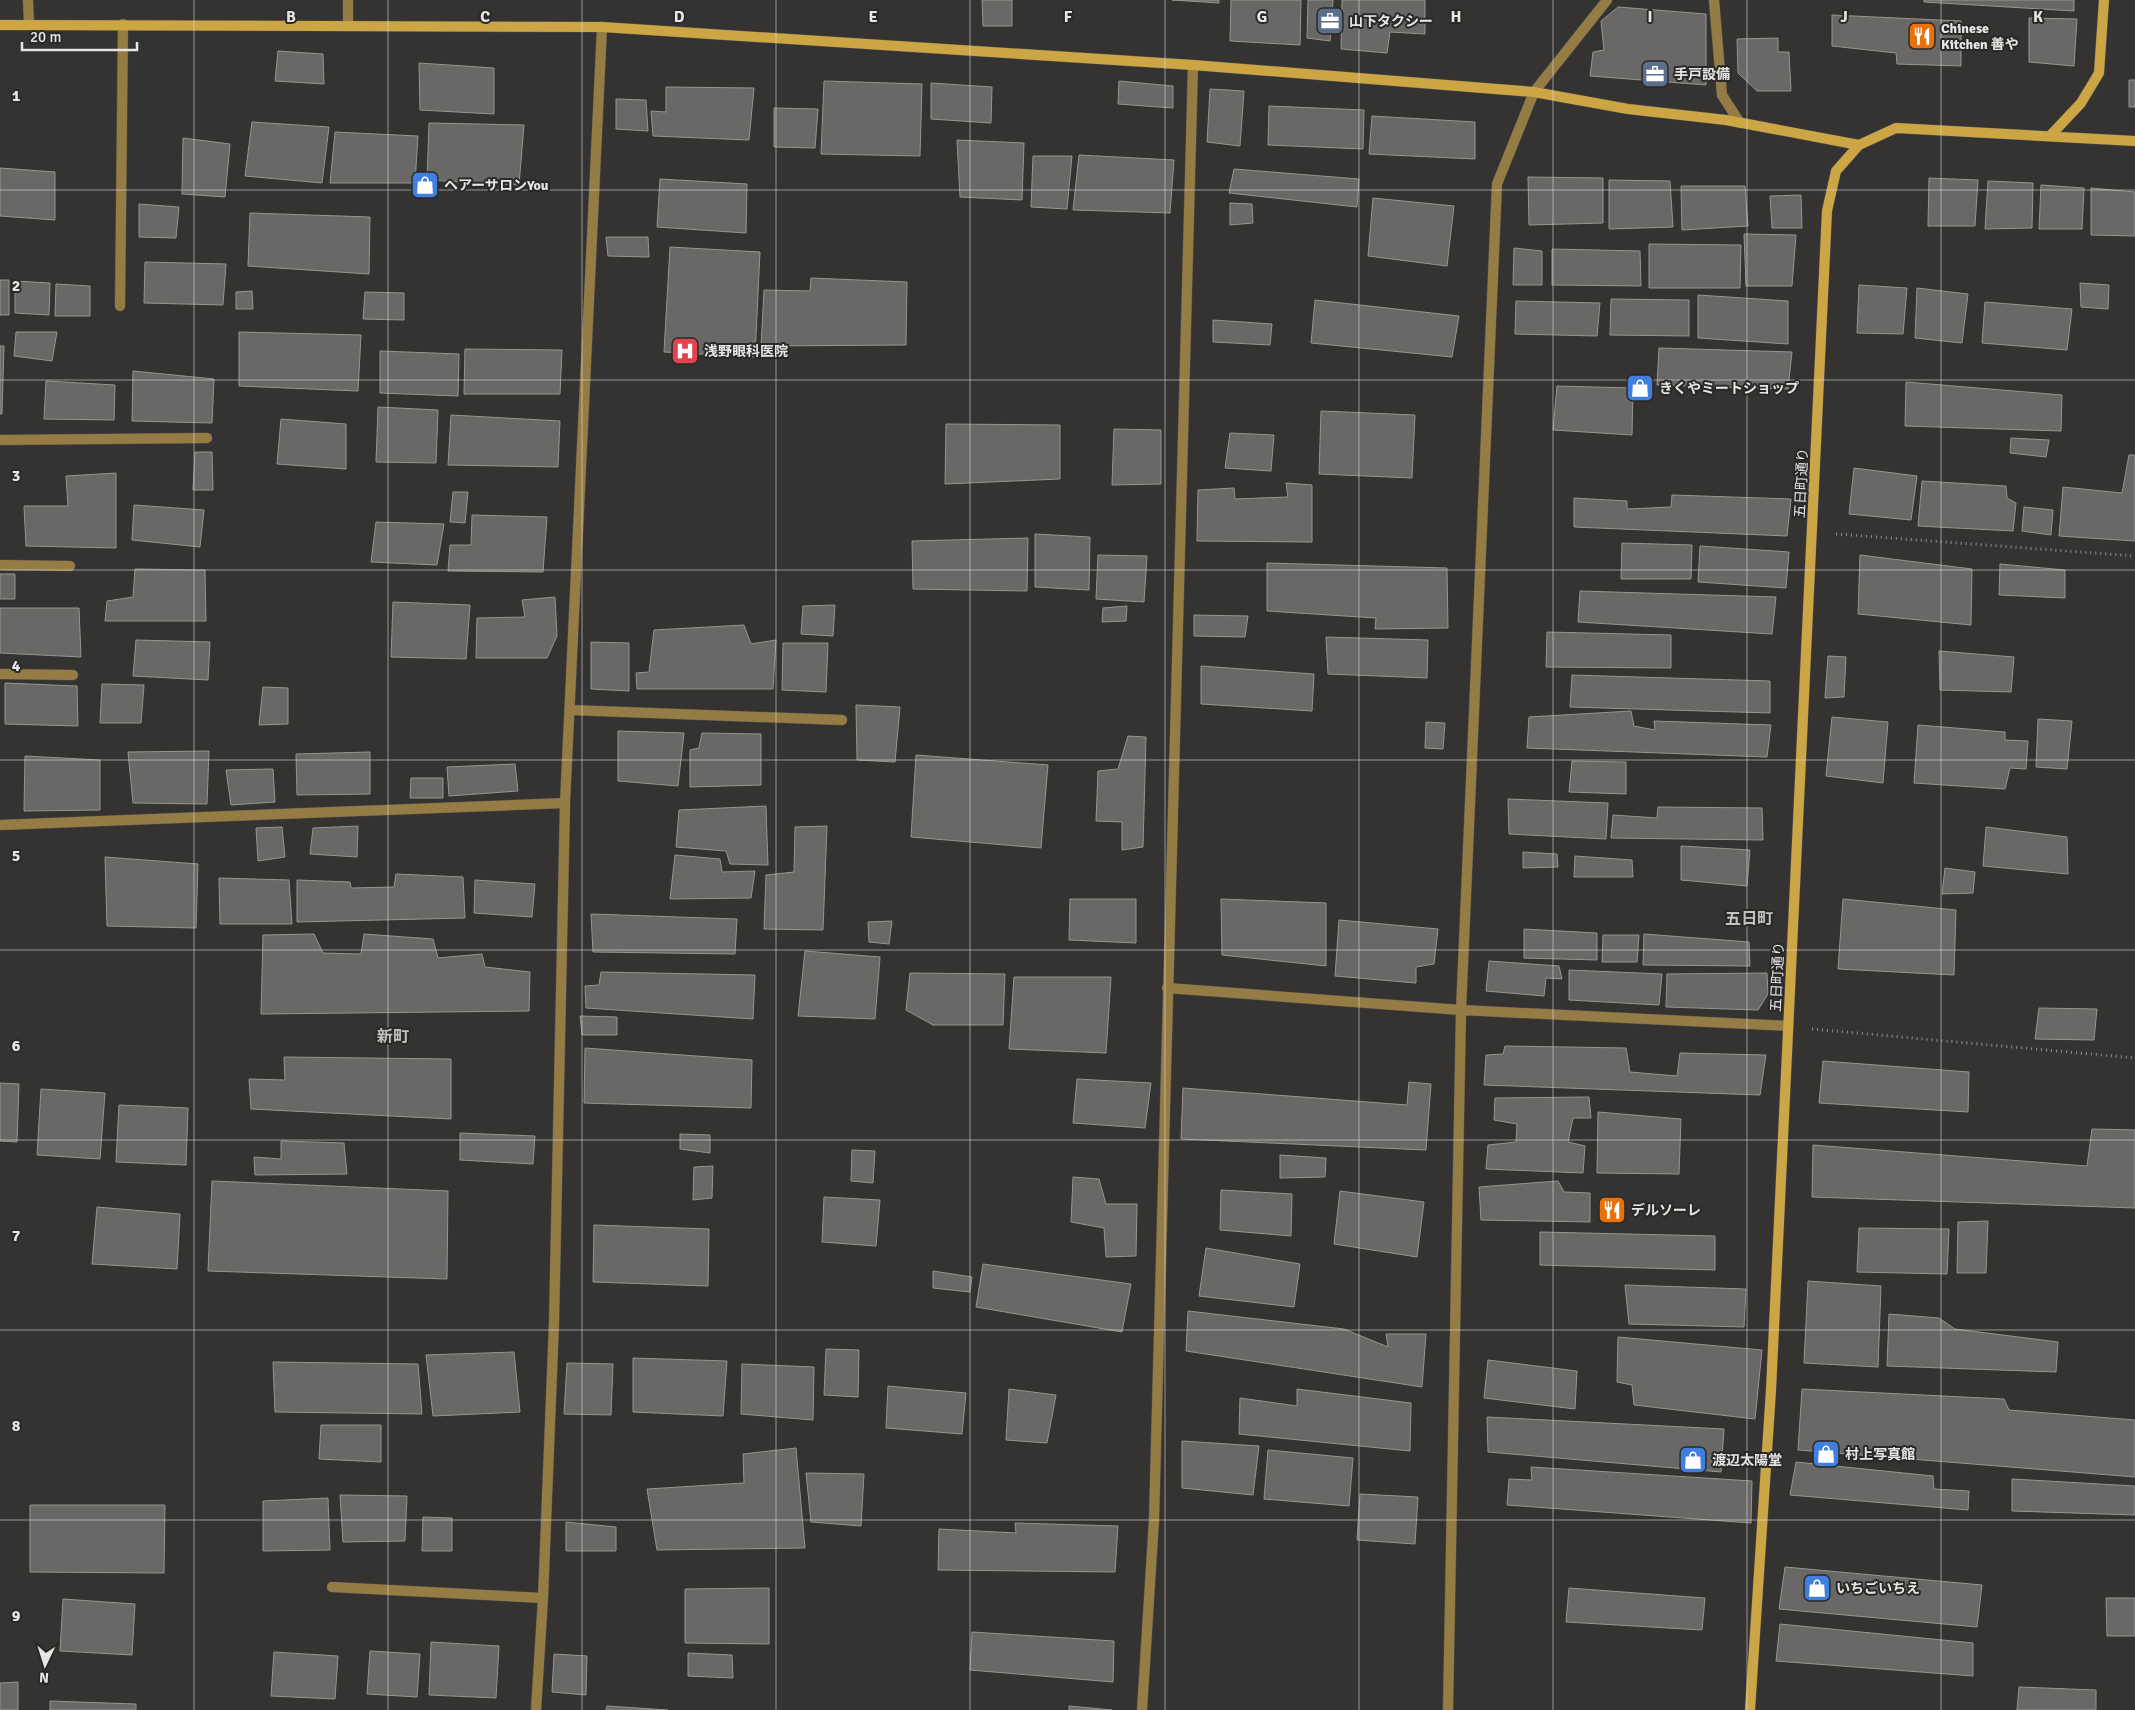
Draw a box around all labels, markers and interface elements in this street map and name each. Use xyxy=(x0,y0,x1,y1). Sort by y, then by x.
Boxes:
office icon: 山下タクシー xyxy=(1315,6,1345,36)
text: B xyxy=(286,7,296,27)
text: C xyxy=(480,7,490,27)
text: D xyxy=(674,7,685,27)
text: E xyxy=(868,7,878,27)
text: F xyxy=(1064,7,1073,27)
text: G xyxy=(1257,7,1267,27)
text: H xyxy=(1451,7,1461,27)
text: I xyxy=(1647,7,1653,27)
text: J xyxy=(1840,7,1848,27)
text: K xyxy=(2033,7,2043,27)
place label: 山下タクシー xyxy=(1349,13,1433,30)
scale bar xyxy=(22,20,138,52)
place label: Chinese Kitchen 善や xyxy=(1941,20,2019,53)
restaurant icon: Chinese Kitchen 善や xyxy=(1907,21,1937,51)
text: 20 m xyxy=(30,28,61,46)
office icon: 手戸設備 xyxy=(1640,59,1670,89)
place label: 手戸設備 xyxy=(1674,66,1730,83)
text: 1 xyxy=(12,86,21,106)
shop icon: ヘアーサロンYou xyxy=(410,170,440,200)
place label: ヘアーサロンYou xyxy=(444,177,549,194)
text: 2 xyxy=(12,276,20,296)
hospital icon: 浅野眼科医院 xyxy=(670,336,700,366)
place label: 浅野眼科医院 xyxy=(704,343,788,360)
shop icon: きくやミートショップ xyxy=(1625,373,1655,403)
place label: きくやミートショップ xyxy=(1659,380,1799,397)
street label: 五日町通り xyxy=(1791,448,1812,518)
text: 3 xyxy=(12,466,20,486)
text: 4 xyxy=(12,656,21,676)
text: 5 xyxy=(12,846,20,866)
district label: 五日町 xyxy=(1725,909,1773,929)
street label: 五日町通り xyxy=(1767,942,1788,1012)
district label: 新町 xyxy=(377,1027,409,1047)
text: 6 xyxy=(12,1036,21,1056)
restaurant icon: デルソーレ xyxy=(1597,1195,1627,1225)
place label: デルソーレ xyxy=(1631,1202,1701,1219)
text: 7 xyxy=(12,1226,21,1246)
text: 8 xyxy=(12,1416,21,1436)
shop icon: 村上写真館 xyxy=(1811,1439,1841,1469)
shop icon: 渡辺太陽堂 xyxy=(1678,1445,1708,1475)
place label: 村上写真館 xyxy=(1845,1446,1915,1463)
place label: 渡辺太陽堂 xyxy=(1712,1452,1782,1469)
shop icon: いちごいちえ xyxy=(1802,1573,1832,1603)
place label: いちごいちえ xyxy=(1836,1580,1920,1597)
text: 9 xyxy=(12,1606,21,1626)
north arrow xyxy=(20,1640,70,1690)
text: N xyxy=(39,1669,50,1686)

